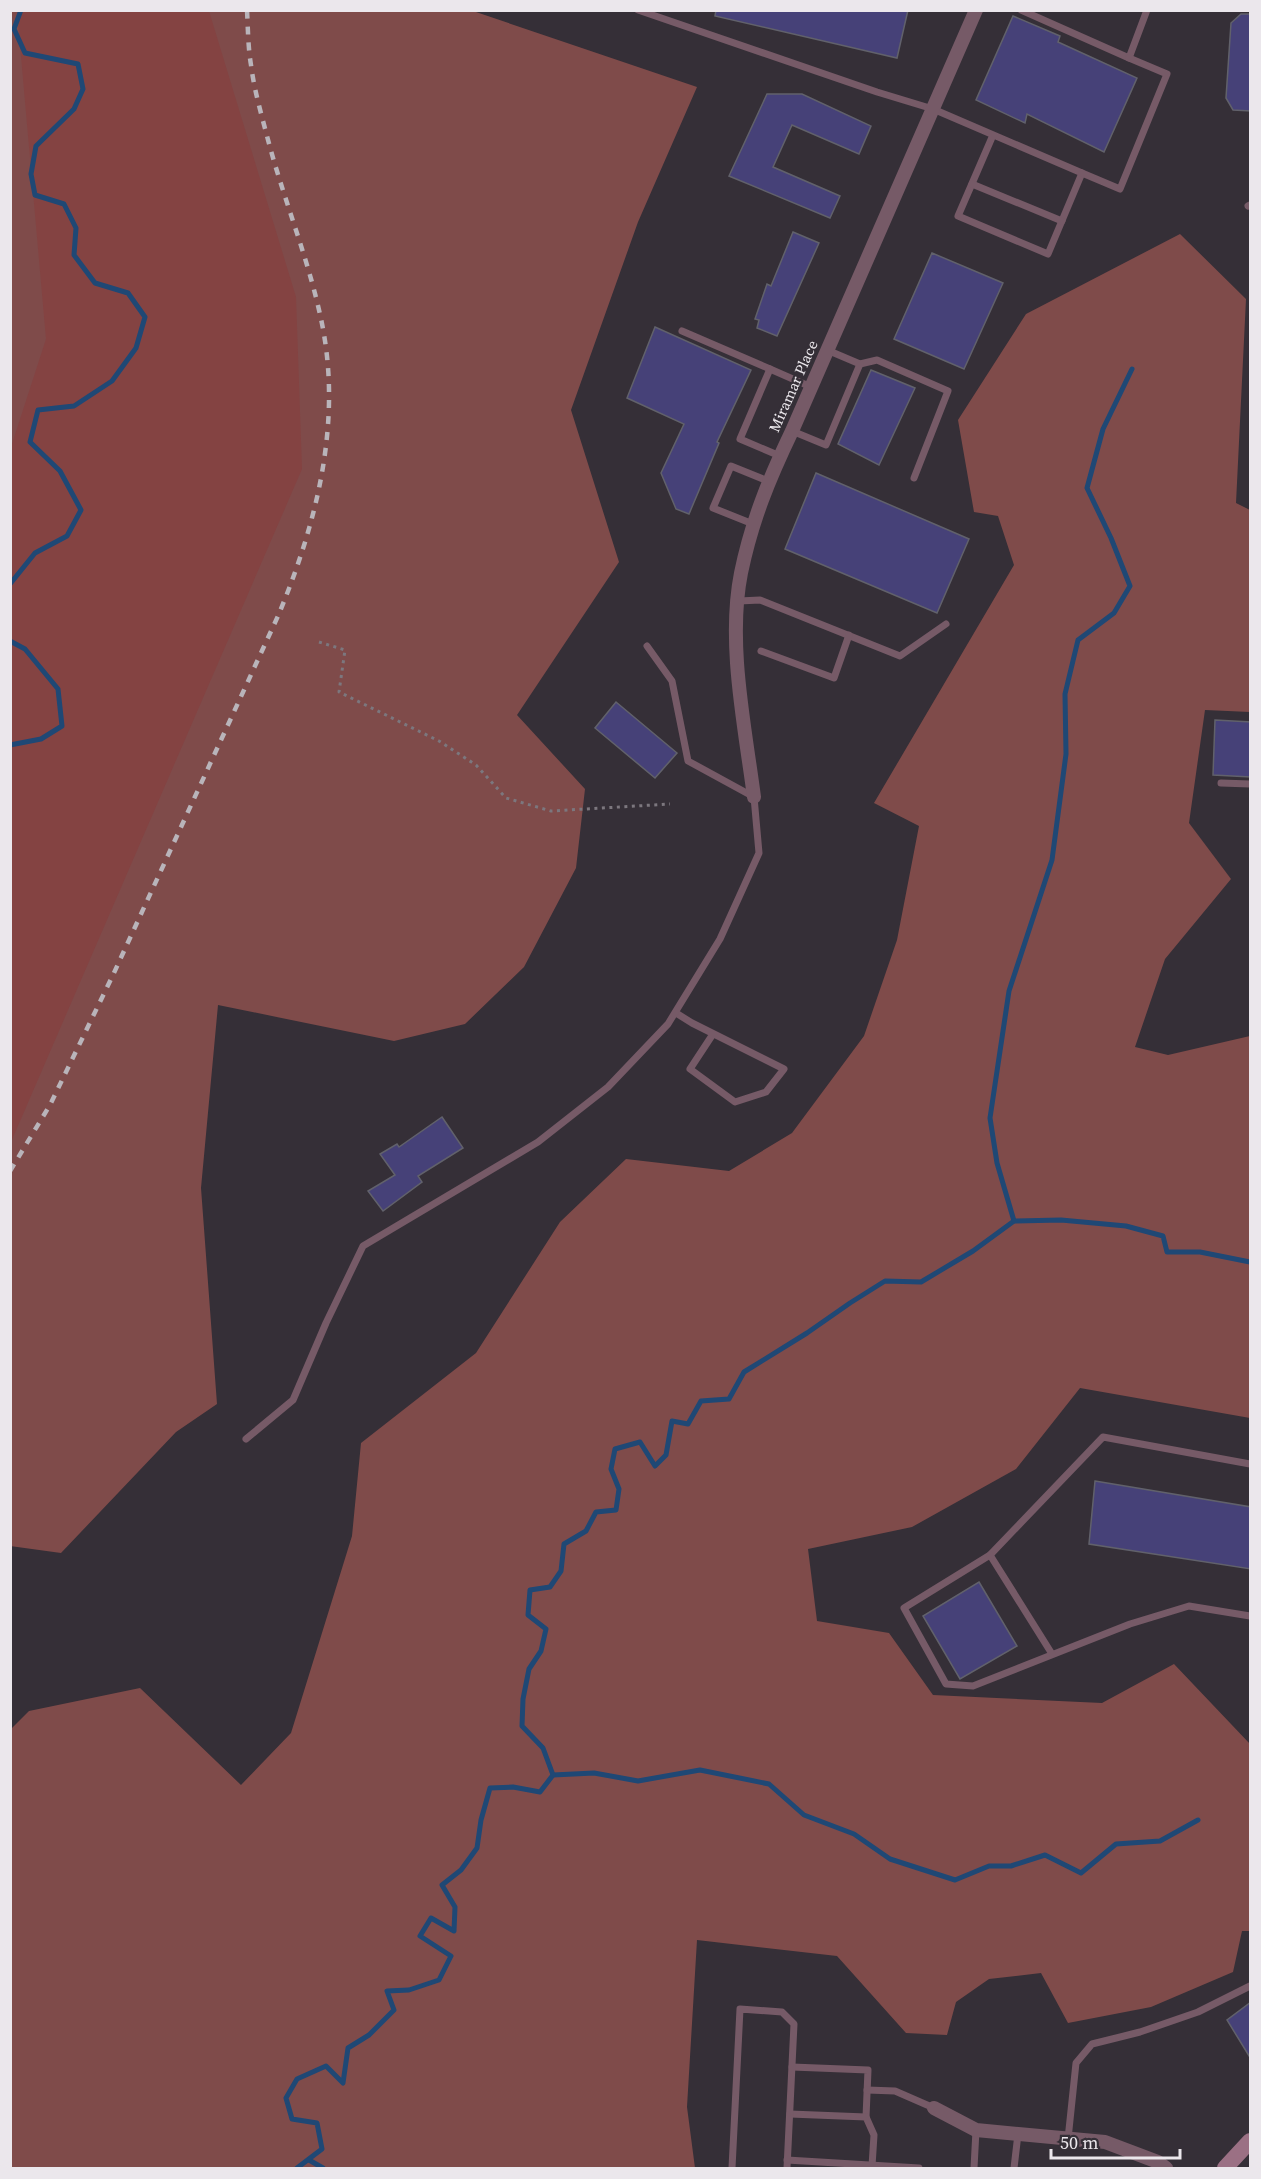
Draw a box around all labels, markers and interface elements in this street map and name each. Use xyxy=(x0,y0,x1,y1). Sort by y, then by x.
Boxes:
street label: Miramar Place xyxy=(763,336,823,435)
scale bar xyxy=(1051,2122,1180,2160)
text: 50 m xyxy=(1060,2130,1098,2155)

